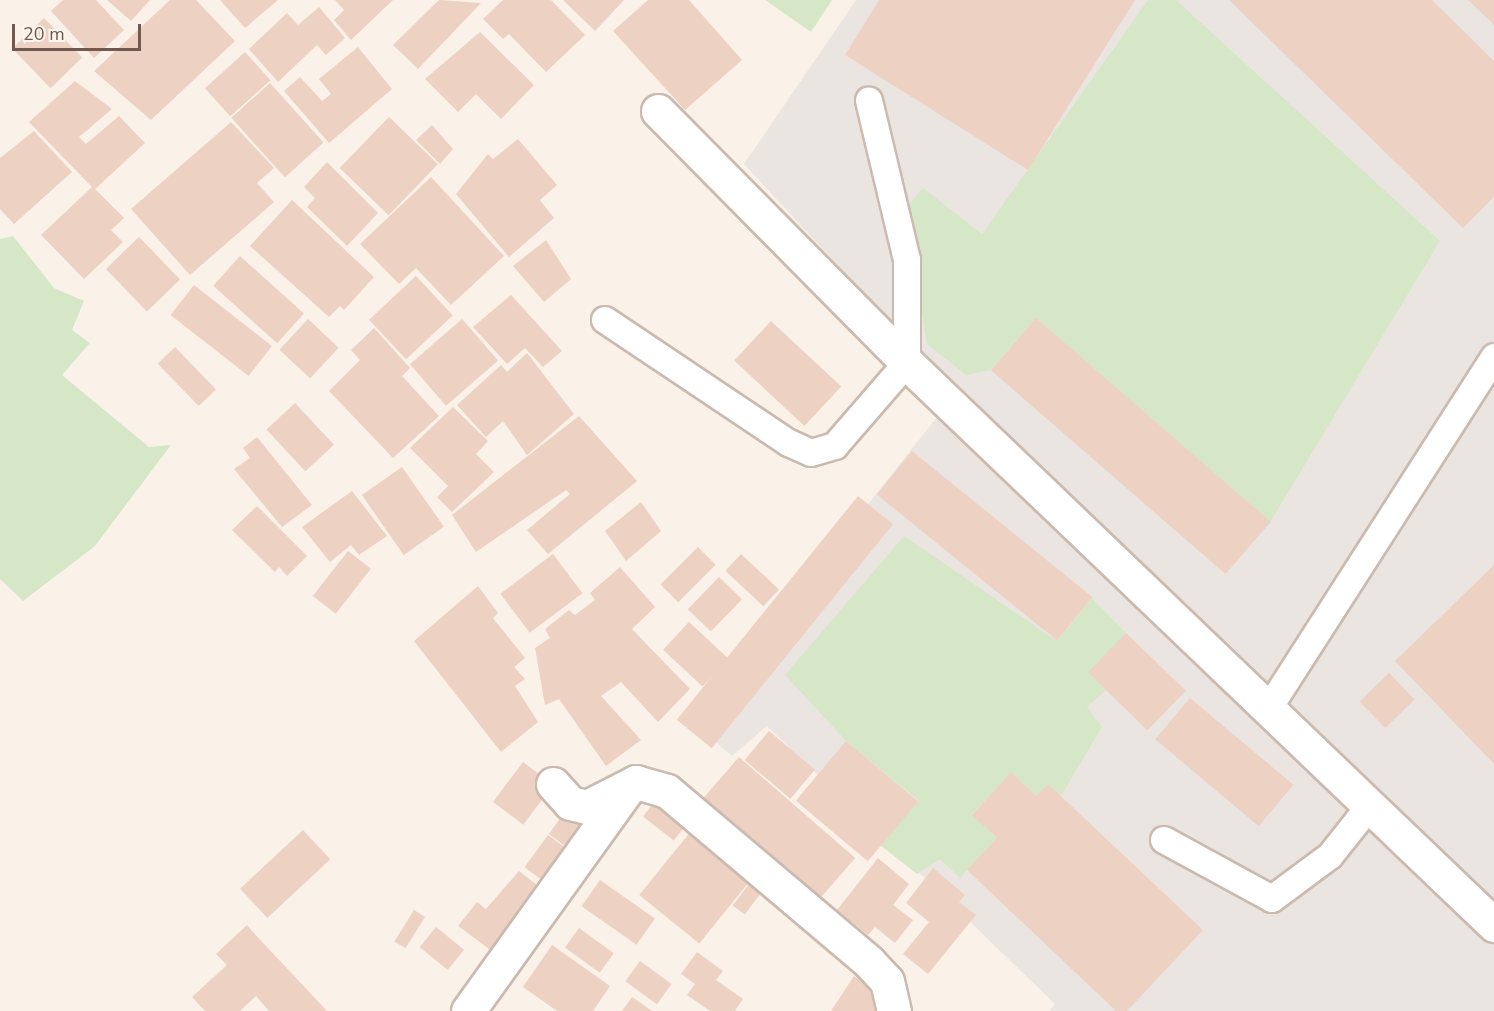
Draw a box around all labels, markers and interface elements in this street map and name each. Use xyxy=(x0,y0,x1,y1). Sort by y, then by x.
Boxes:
scale bar xyxy=(15,12,144,50)
text: 20 m xyxy=(23,22,65,46)

